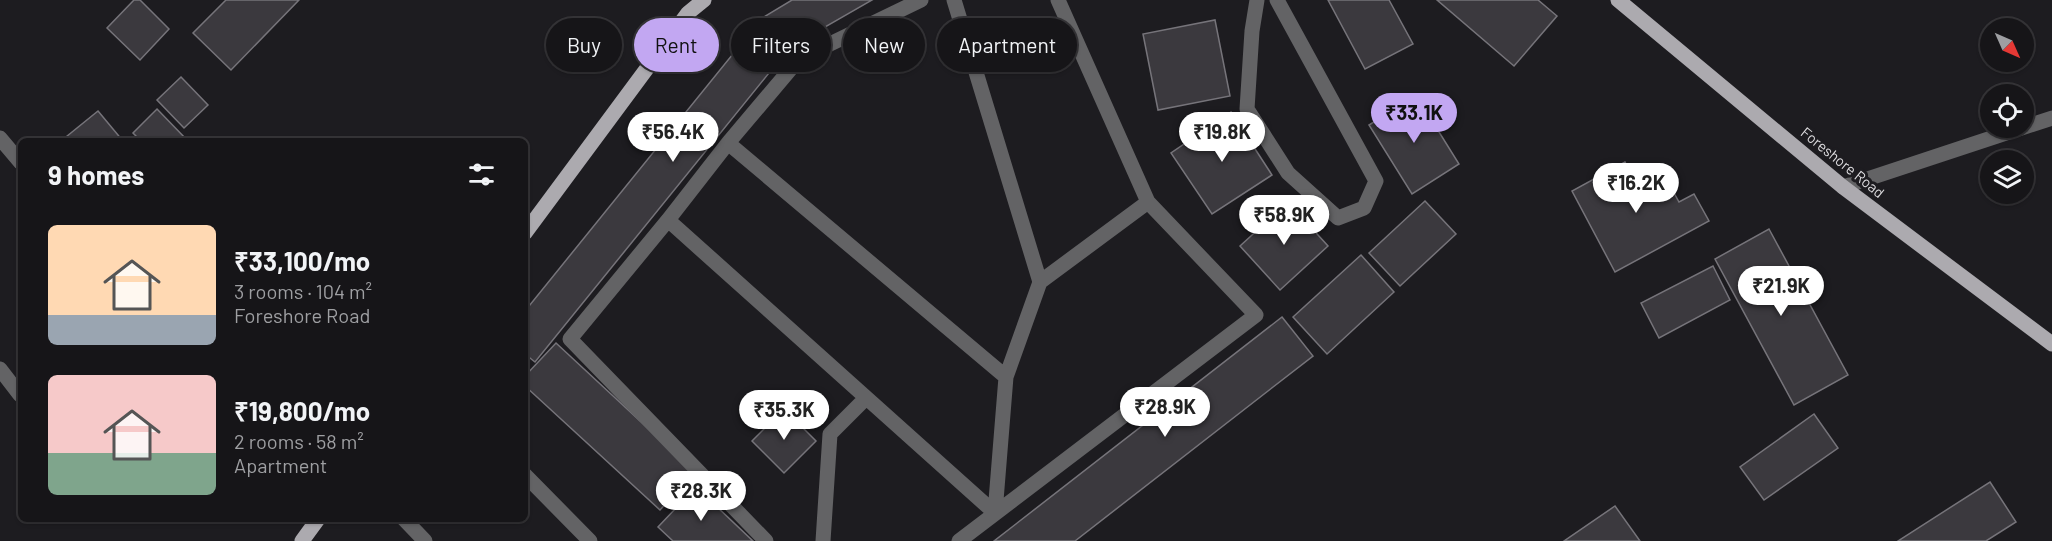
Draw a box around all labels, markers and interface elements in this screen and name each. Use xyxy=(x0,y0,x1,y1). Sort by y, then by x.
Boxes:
chip: Buy xyxy=(546,18,622,72)
chip: Rent xyxy=(634,18,719,72)
chip: Filters xyxy=(731,18,831,72)
chip: New xyxy=(843,18,925,72)
chip: Apartment xyxy=(937,18,1077,72)
north arrow xyxy=(1980,18,2034,72)
map controls xyxy=(1980,18,2034,204)
button: locate xyxy=(1980,84,2034,138)
pin: ₹33.1K xyxy=(1365,93,1463,144)
text: ₹33.1K xyxy=(1385,100,1443,124)
pin: ₹56.4K xyxy=(624,112,722,163)
pin: ₹19.8K xyxy=(1173,112,1271,163)
text: ₹56.4K xyxy=(642,119,704,143)
text: ₹19.8K xyxy=(1193,119,1251,143)
street label: Foreshore Road xyxy=(1798,123,1888,201)
button: layers xyxy=(1980,150,2034,204)
icon: filters xyxy=(465,158,498,191)
text: 9 homes xyxy=(48,159,144,190)
pin: ₹16.2K xyxy=(1587,163,1685,214)
text: ₹16.2K xyxy=(1607,170,1665,194)
pin: ₹58.9K xyxy=(1235,195,1333,246)
text: ₹58.9K xyxy=(1253,202,1315,226)
text: ₹33,100/mo xyxy=(234,245,370,276)
icon: home xyxy=(96,249,168,321)
pin: ₹21.9K xyxy=(1732,266,1830,317)
text: ₹21.9K xyxy=(1752,273,1810,297)
text: 3 rooms · 104 m² xyxy=(234,279,372,303)
text: Foreshore Road xyxy=(234,303,370,327)
pin: ₹28.9K xyxy=(1116,387,1214,438)
pin: ₹35.3K xyxy=(735,390,833,441)
text: ₹28.9K xyxy=(1134,394,1196,418)
text: ₹19,800/mo xyxy=(234,395,370,426)
text: ₹35.3K xyxy=(753,397,815,421)
icon: home xyxy=(96,399,168,471)
text: 2 rooms · 58 m² xyxy=(234,429,364,453)
text: Apartment xyxy=(234,453,327,477)
pin: ₹28.3K xyxy=(652,471,750,522)
text: ₹28.3K xyxy=(670,478,732,502)

